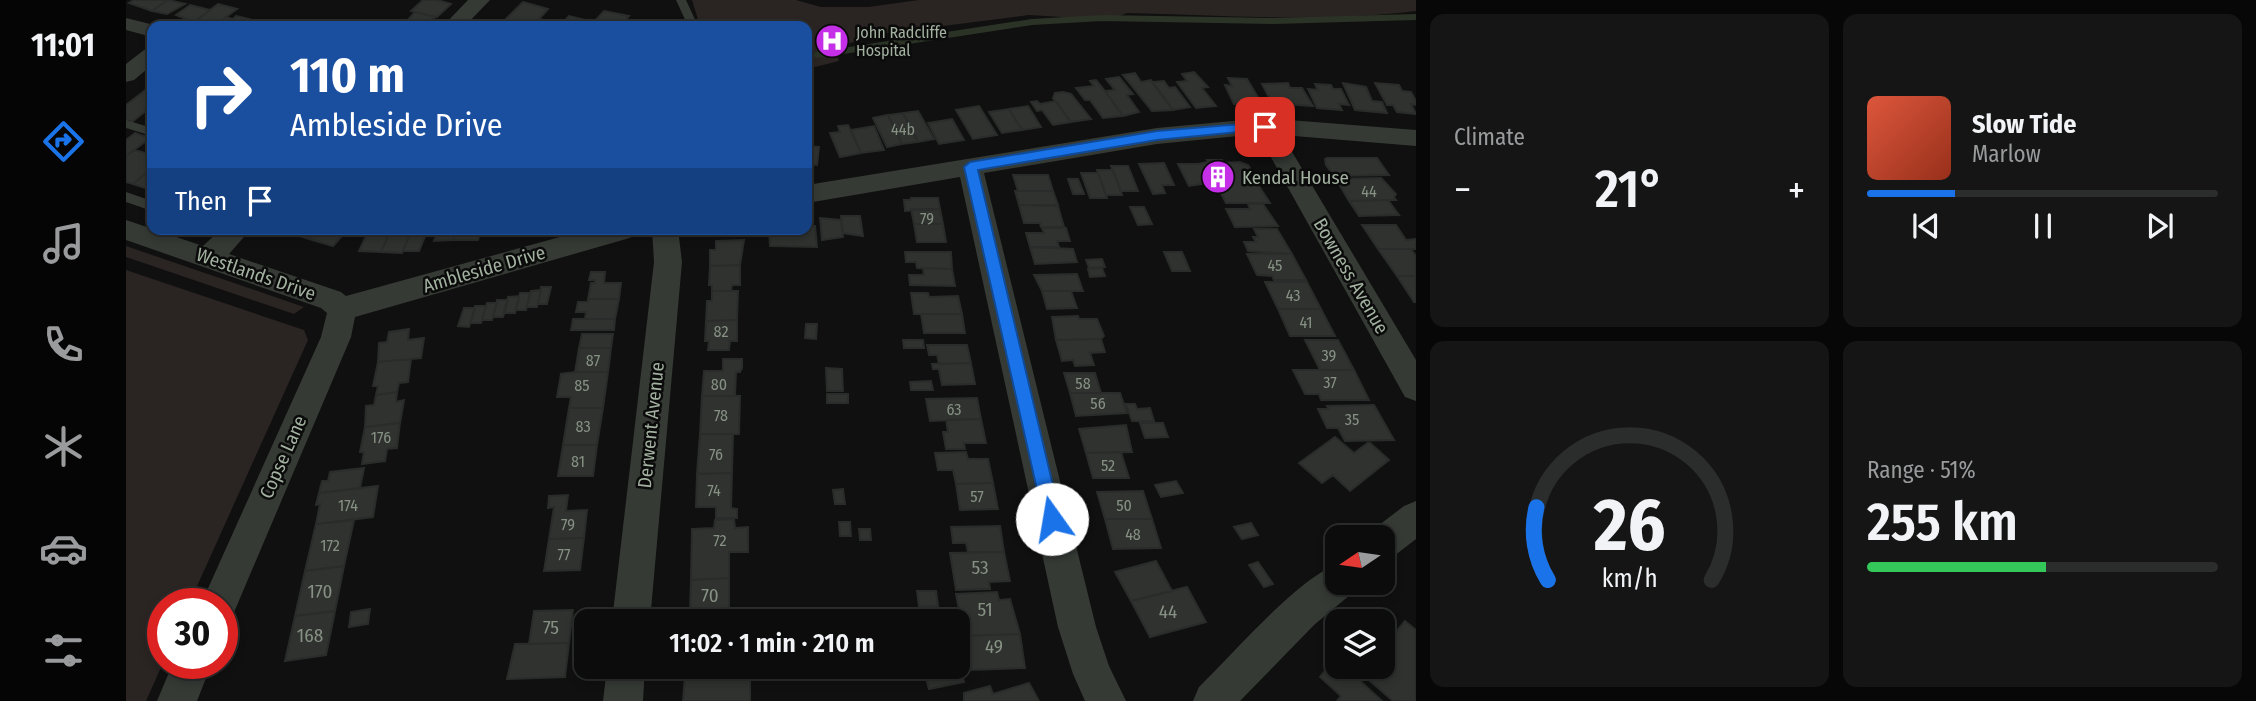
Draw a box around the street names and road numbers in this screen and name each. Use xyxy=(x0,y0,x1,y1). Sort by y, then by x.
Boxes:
street label: Bowness Avenue xyxy=(1309,214,1393,338)
street label: Ambleside Drive xyxy=(420,241,548,297)
street label: Westlands Drive xyxy=(193,243,319,305)
street label: Derwent Avenue xyxy=(633,361,669,489)
street label: Copse Lane xyxy=(255,412,311,502)

